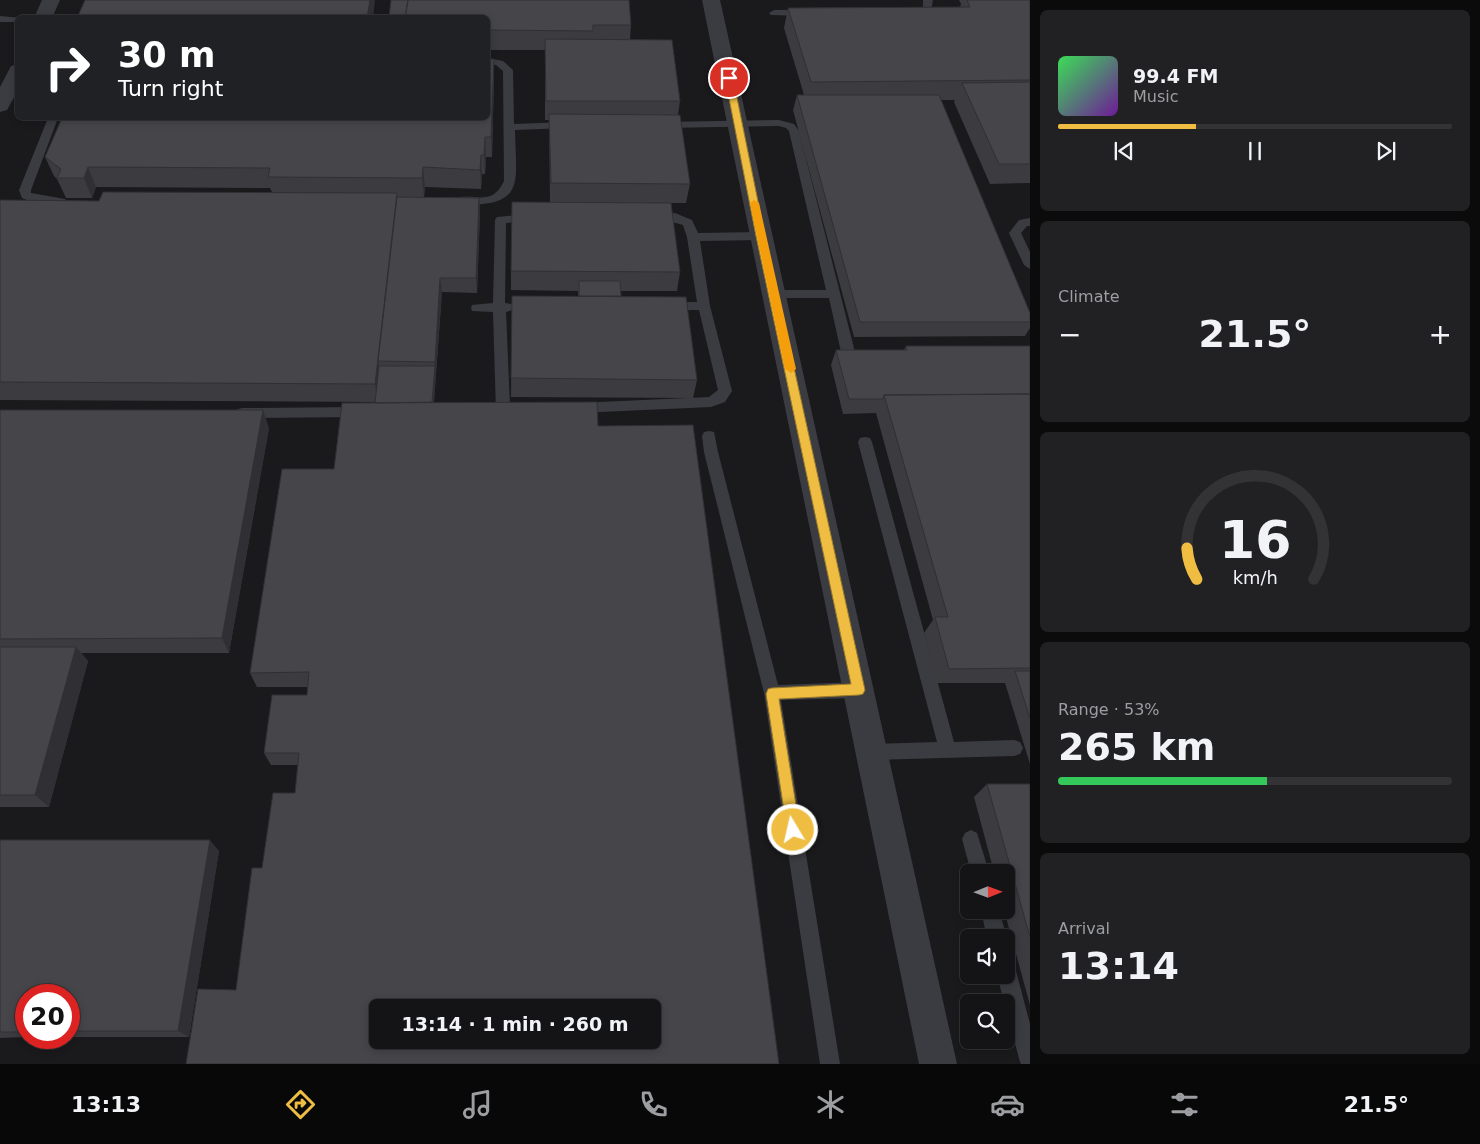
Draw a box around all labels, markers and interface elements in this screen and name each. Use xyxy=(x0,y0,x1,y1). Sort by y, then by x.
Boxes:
icon: right xyxy=(35,35,100,100)
text: 30 m xyxy=(118,35,215,75)
pin xyxy=(708,57,750,99)
icon: arrive xyxy=(715,64,743,92)
text: 99.4 FM xyxy=(1133,65,1218,87)
text: Turn right xyxy=(118,76,223,101)
text: Music xyxy=(1133,87,1179,106)
icon: previous xyxy=(1110,137,1138,165)
icon: pause xyxy=(1241,137,1269,165)
icon: next xyxy=(1372,137,1400,165)
text: Climate xyxy=(1058,287,1120,306)
text: 21.5° xyxy=(1199,312,1311,356)
text: − xyxy=(1058,318,1081,351)
text: + xyxy=(1429,318,1452,351)
text: 16 xyxy=(1219,510,1291,570)
text: km/h xyxy=(1232,567,1278,588)
text: Range · 53% xyxy=(1058,700,1160,719)
text: 265 km xyxy=(1058,725,1215,769)
position arrow xyxy=(766,803,818,855)
north arrow xyxy=(960,864,1015,919)
map controls xyxy=(960,864,1015,1049)
text: Arrival xyxy=(1058,919,1110,938)
button: sound xyxy=(960,929,1015,984)
text: 13:14 xyxy=(1058,944,1179,988)
speed limit sign: 20 xyxy=(15,984,80,1049)
button: search xyxy=(960,994,1015,1049)
text: 13:14 · 1 min · 260 m xyxy=(401,1013,629,1035)
icon: directions xyxy=(283,1087,318,1122)
icon: music xyxy=(460,1087,495,1122)
icon: phone xyxy=(636,1087,671,1122)
icon: climate xyxy=(813,1087,848,1122)
icon: car xyxy=(990,1087,1025,1122)
icon: filters xyxy=(1167,1087,1202,1122)
text: 13:13 xyxy=(71,1092,141,1117)
text: 21.5° xyxy=(1344,1092,1409,1117)

